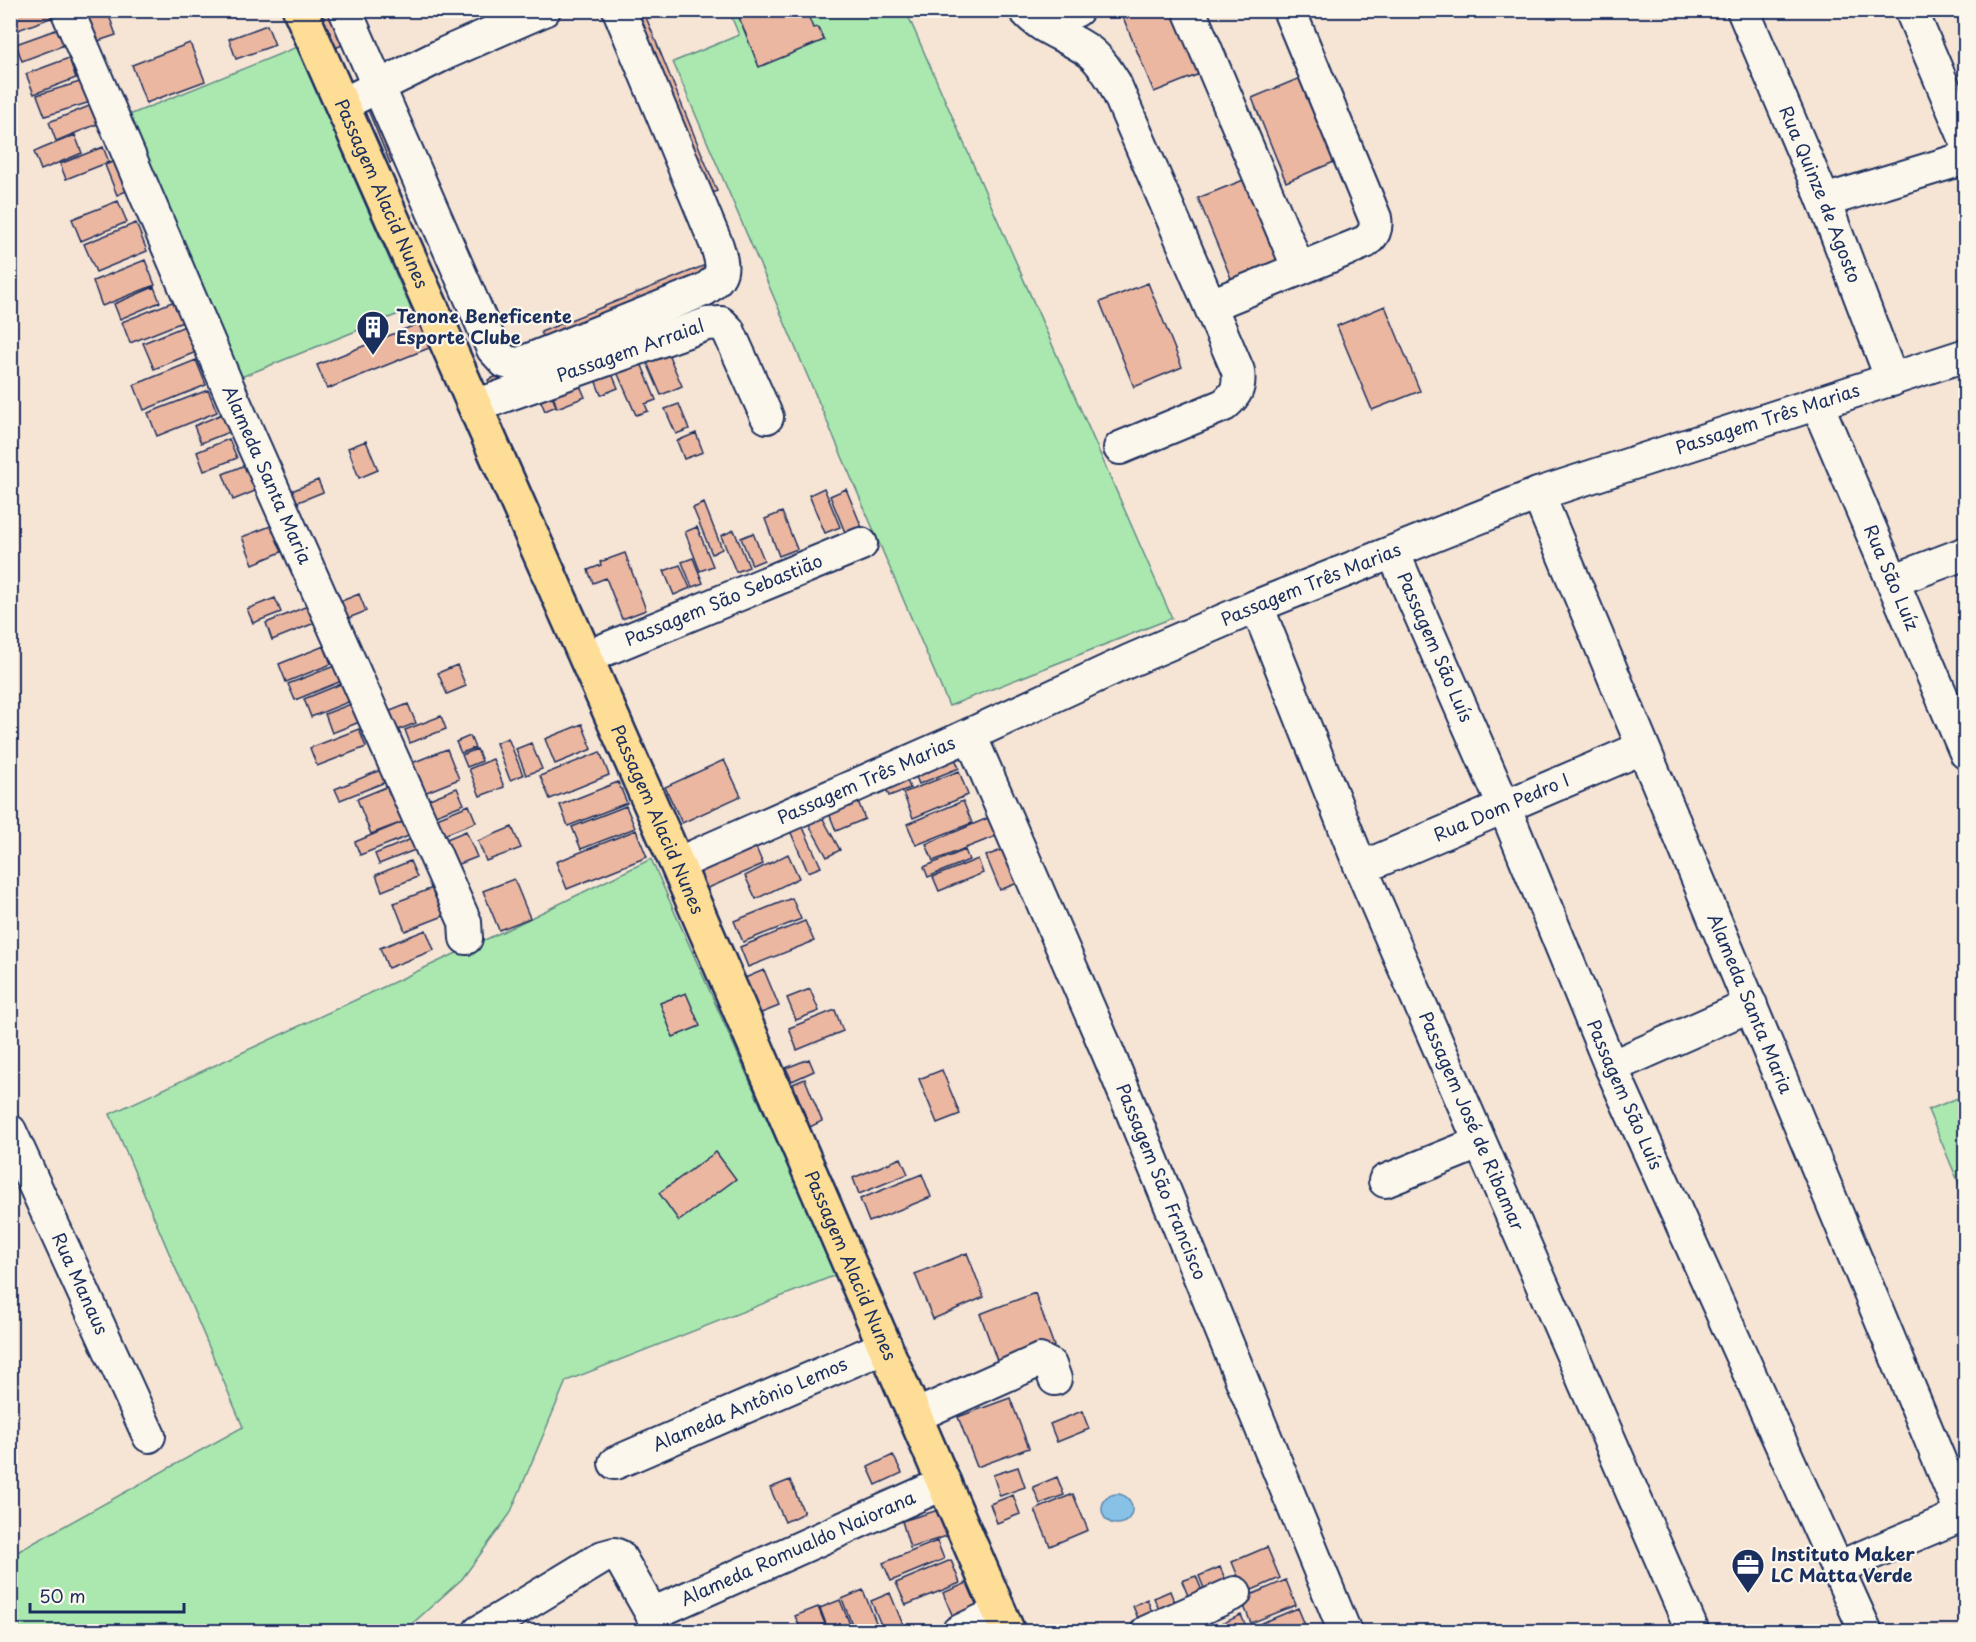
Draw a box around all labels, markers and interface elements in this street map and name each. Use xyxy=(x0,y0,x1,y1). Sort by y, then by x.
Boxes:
street label: Passagem Alacid Nunes xyxy=(329,94,436,292)
street label: Rua Quinze de Agosto xyxy=(1773,101,1869,287)
place label: Tenone Beneficente Esporte Clube xyxy=(396,302,572,350)
building icon: Tenone Beneficente Esporte Clube xyxy=(355,309,391,356)
street label: Passagem Arraial xyxy=(553,311,708,388)
street label: Passagem Três Marias xyxy=(1672,375,1863,460)
street label: Alameda Santa Maria xyxy=(217,381,320,569)
street label: Rua São Luíz xyxy=(1858,520,1927,634)
street label: Passagem Três Marias xyxy=(1216,535,1405,632)
street label: Passagem São Sebastião xyxy=(620,546,826,652)
street label: Passagem São Luís xyxy=(1391,567,1481,726)
street label: Passagem Alacid Nunes xyxy=(605,720,712,918)
street label: Passagem Três Marias xyxy=(772,728,959,830)
street label: Rua Dom Pedro I xyxy=(1429,766,1573,847)
street label: Alameda Santa Maria xyxy=(1702,909,1801,1098)
street label: Passagem José de Ribamar xyxy=(1413,1007,1532,1235)
street label: Passagem São Luís xyxy=(1581,1015,1671,1174)
street label: Passagem São Francisco xyxy=(1110,1079,1215,1284)
street label: Passagem Alacid Nunes xyxy=(799,1166,904,1365)
street label: Rua Manaus xyxy=(46,1228,116,1339)
street label: Alameda Antônio Lemos xyxy=(648,1349,851,1457)
street label: Alameda Romualdo Naiorana xyxy=(676,1483,920,1612)
place label: Instituto Maker LC Matta Verde xyxy=(1771,1540,1916,1588)
office icon: Instituto Maker LC Matta Verde xyxy=(1730,1547,1766,1594)
scale bar xyxy=(30,1576,184,1614)
text: 50 m xyxy=(39,1582,86,1609)

